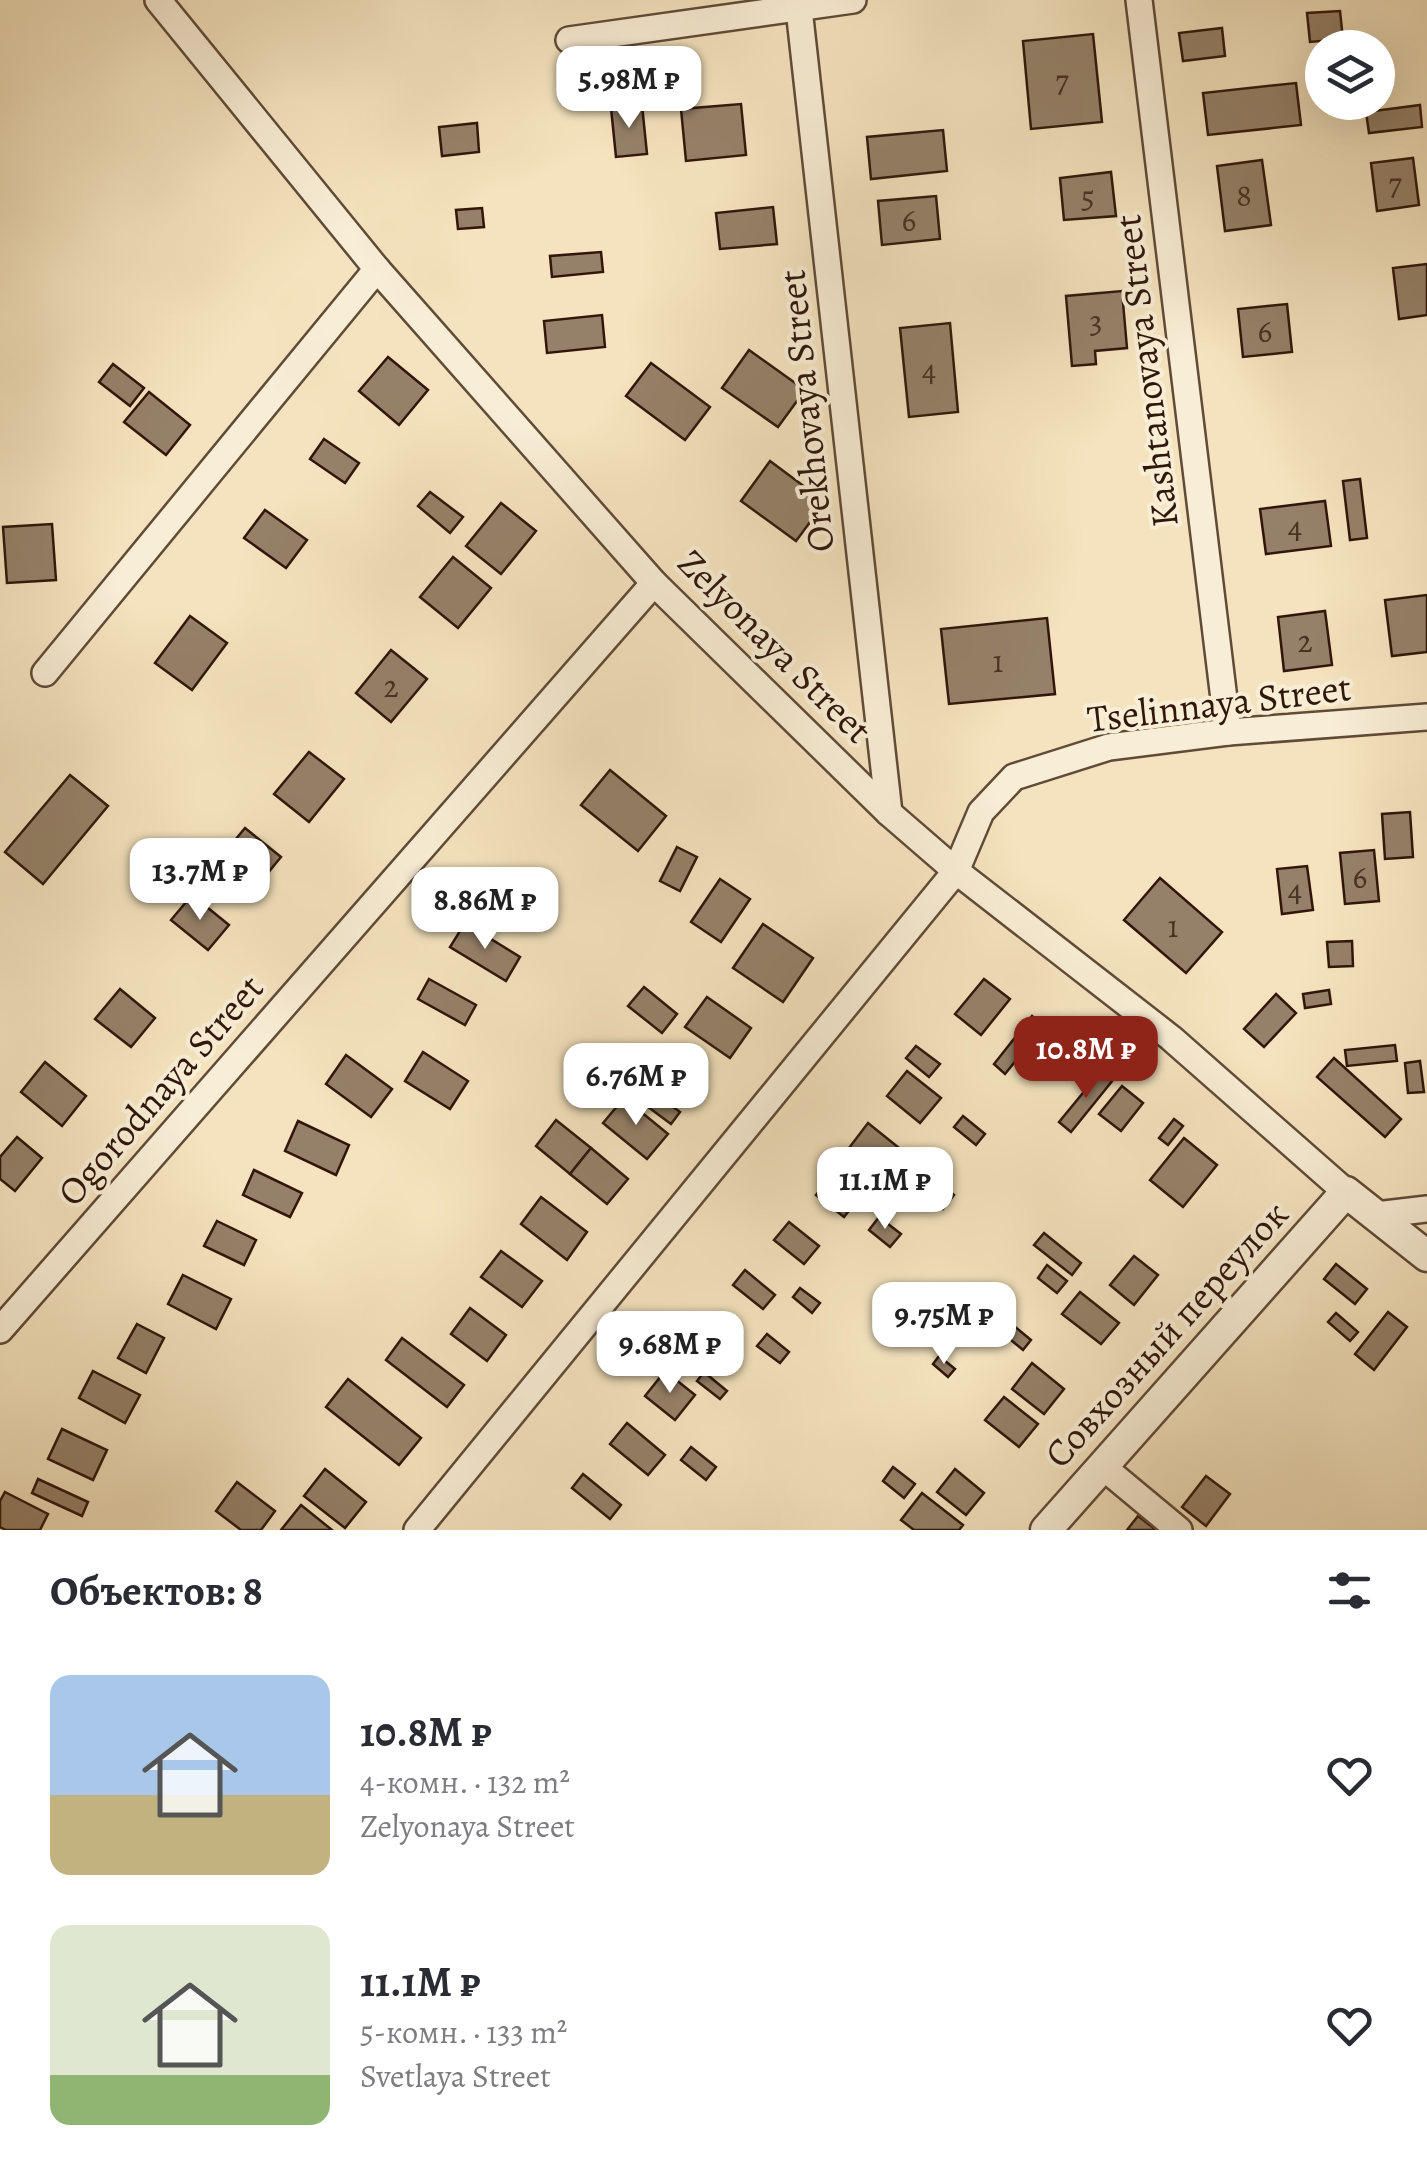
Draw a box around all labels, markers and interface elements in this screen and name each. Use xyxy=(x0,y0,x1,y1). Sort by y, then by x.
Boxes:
map controls xyxy=(1305,30,1395,120)
button: layers xyxy=(1305,30,1395,120)
pin: 5.98M ₽ xyxy=(537,46,721,131)
text: 5.98M ₽ xyxy=(578,56,680,100)
house number: 7 xyxy=(1055,59,1069,103)
house number: 7 xyxy=(1388,162,1402,206)
house number: 8 xyxy=(1236,173,1252,217)
house number: 5 xyxy=(1081,175,1095,219)
house number: 6 xyxy=(902,198,916,242)
street label: Kashtanovaya Street xyxy=(1101,212,1191,530)
street label: Orekhovaya Street xyxy=(765,267,847,555)
house number: 3 xyxy=(1089,300,1103,344)
house number: 6 xyxy=(1258,309,1272,353)
house number: 4 xyxy=(922,348,936,392)
house number: 4 xyxy=(1288,505,1302,549)
street label: Zelyonaya Street xyxy=(666,537,884,755)
house number: 2 xyxy=(1297,619,1313,663)
house number: 1 xyxy=(993,639,1004,683)
street label: Tselinnaya Street xyxy=(1084,661,1354,745)
house number: 2 xyxy=(383,664,399,708)
pin: 13.7M ₽ xyxy=(108,838,292,923)
text: 13.7M ₽ xyxy=(152,848,248,892)
house number: 6 xyxy=(1353,855,1367,899)
pin: 8.86M ₽ xyxy=(393,867,577,952)
house number: 4 xyxy=(1288,868,1302,912)
text: 8.86M ₽ xyxy=(433,877,537,921)
house number: 1 xyxy=(1168,904,1179,948)
street label: Ogorodnaya Street xyxy=(45,963,275,1217)
pin: 10.8M ₽ xyxy=(994,1016,1178,1101)
text: 10.8M ₽ xyxy=(1036,1026,1136,1070)
pin: 6.76M ₽ xyxy=(544,1043,728,1128)
text: 6.76M ₽ xyxy=(585,1053,687,1097)
pin: 11.1M ₽ xyxy=(793,1147,977,1232)
text: 11.1M ₽ xyxy=(839,1157,931,1201)
street label: Совхозный переулок xyxy=(1032,1189,1300,1479)
pin: 9.75M ₽ xyxy=(852,1282,1036,1367)
text: 9.75M ₽ xyxy=(894,1292,994,1336)
pin: 9.68M ₽ xyxy=(578,1311,762,1396)
text: 9.68M ₽ xyxy=(619,1321,721,1365)
text: Объектов: 8 xyxy=(50,1562,263,1619)
icon: filters xyxy=(1322,1563,1377,1618)
text: 10.8M ₽ xyxy=(360,1703,492,1760)
icon: home xyxy=(130,1715,250,1835)
icon: heart xyxy=(1322,1748,1377,1803)
text: 4-комн. · 132 m² xyxy=(360,1760,570,1804)
text: Zelyonaya Street xyxy=(360,1804,575,1848)
text: 11.1M ₽ xyxy=(360,1953,481,2010)
icon: home xyxy=(130,1965,250,2085)
icon: heart xyxy=(1322,1998,1377,2053)
text: 5-комн. · 133 m² xyxy=(360,2010,567,2054)
text: Svetlaya Street xyxy=(360,2054,551,2098)

